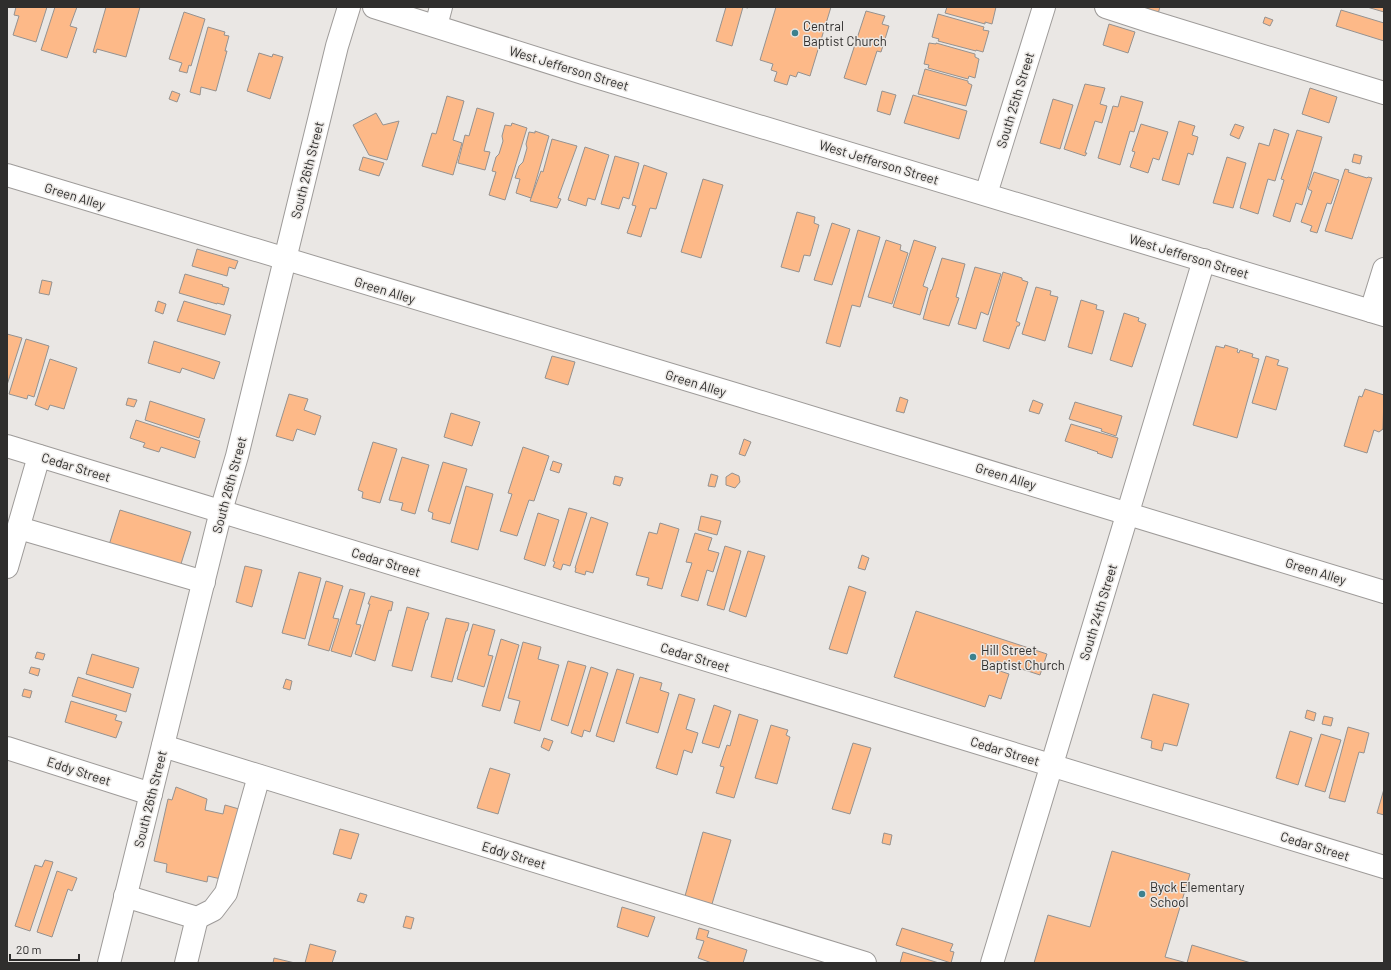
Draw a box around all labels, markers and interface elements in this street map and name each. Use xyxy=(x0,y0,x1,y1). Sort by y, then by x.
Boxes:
place label: Central Baptist Church xyxy=(803,18,887,49)
marker: Central Baptist Church xyxy=(790,28,800,38)
street label: West Jefferson Street xyxy=(507,42,631,94)
street label: South 25th Street xyxy=(993,50,1037,150)
street label: South 26th Street xyxy=(287,120,327,220)
street label: West Jefferson Street xyxy=(817,136,941,188)
street label: Green Alley xyxy=(43,179,107,213)
street label: West Jefferson Street xyxy=(1127,230,1251,282)
street label: Green Alley xyxy=(353,273,417,307)
street label: Green Alley xyxy=(664,366,728,400)
street label: South 26th Street xyxy=(208,435,250,535)
street label: Cedar Street xyxy=(40,449,112,485)
street label: Green Alley xyxy=(974,459,1038,493)
street label: Cedar Street xyxy=(350,544,422,580)
street label: Green Alley xyxy=(1284,554,1348,588)
street label: South 24th Street xyxy=(1076,562,1120,662)
street label: Cedar Street xyxy=(659,639,731,675)
place label: Hill Street Baptist Church xyxy=(981,642,1065,673)
marker: Hill Street Baptist Church xyxy=(968,652,978,662)
street label: Cedar Street xyxy=(969,733,1041,769)
street label: South 26th Street xyxy=(130,749,170,849)
street label: Eddy Street xyxy=(45,753,113,789)
street label: Cedar Street xyxy=(1279,828,1351,864)
street label: Eddy Street xyxy=(480,838,548,872)
place label: Byck Elementary School xyxy=(1150,879,1245,910)
marker: Byck Elementary School xyxy=(1137,889,1147,899)
scale bar xyxy=(10,936,79,962)
text: 20 m xyxy=(16,942,42,956)

